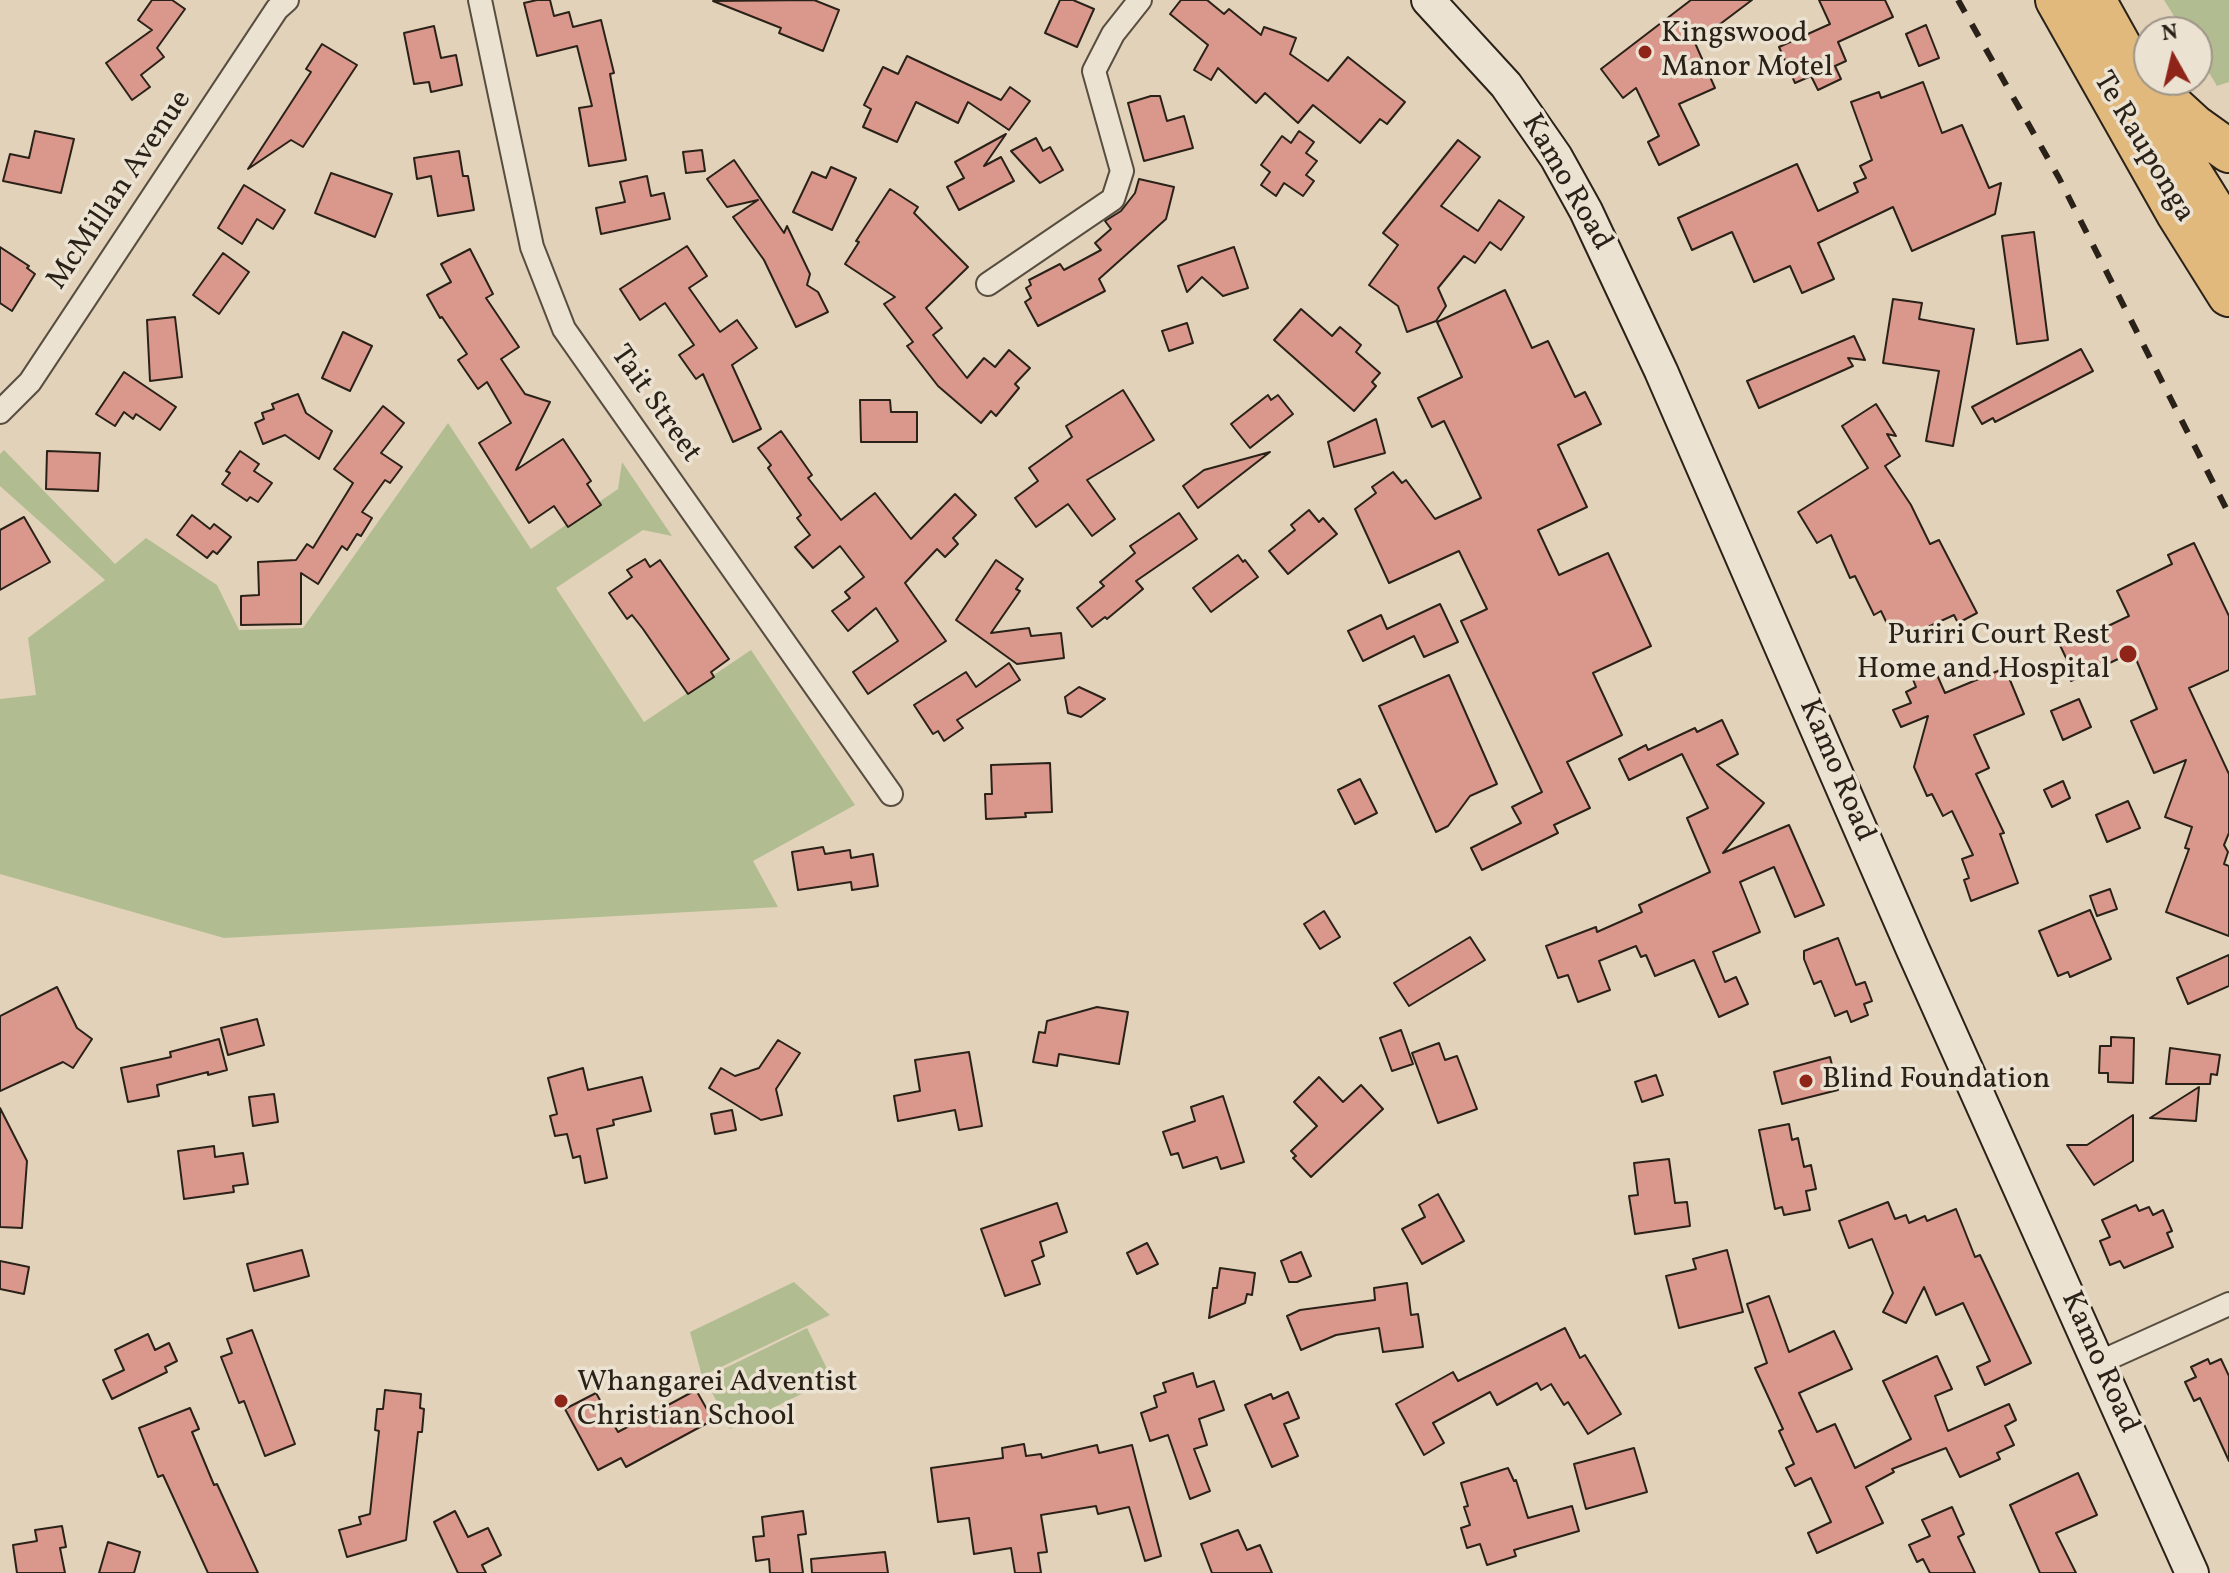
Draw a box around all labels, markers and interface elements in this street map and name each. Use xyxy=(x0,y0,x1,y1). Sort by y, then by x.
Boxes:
north arrow xyxy=(2133,16,2213,96)
place label: Kingswood Manor Motel xyxy=(1661,17,1833,88)
text: N xyxy=(2160,17,2180,50)
marker: Kingswood Manor Motel xyxy=(1636,43,1654,61)
street label: Te Rauponga xyxy=(2083,66,2201,230)
street label: McMillan Avenue xyxy=(41,85,201,297)
street label: Kamo Road xyxy=(1512,108,1618,258)
street label: Tait Street xyxy=(601,339,707,471)
place label: Puriri Court Rest Home and Hospital xyxy=(1857,619,2110,690)
marker: Puriri Court Rest Home and Hospital xyxy=(2117,643,2139,665)
street label: Kamo Road xyxy=(1789,694,1881,848)
place label: Blind Foundation xyxy=(1822,1063,2050,1099)
marker: Blind Foundation xyxy=(1797,1072,1815,1090)
street label: Kamo Road xyxy=(2051,1286,2145,1440)
place label: Whangarei Adventist Christian School xyxy=(577,1366,858,1436)
marker: Whangarei Adventist Christian School xyxy=(552,1392,570,1410)

